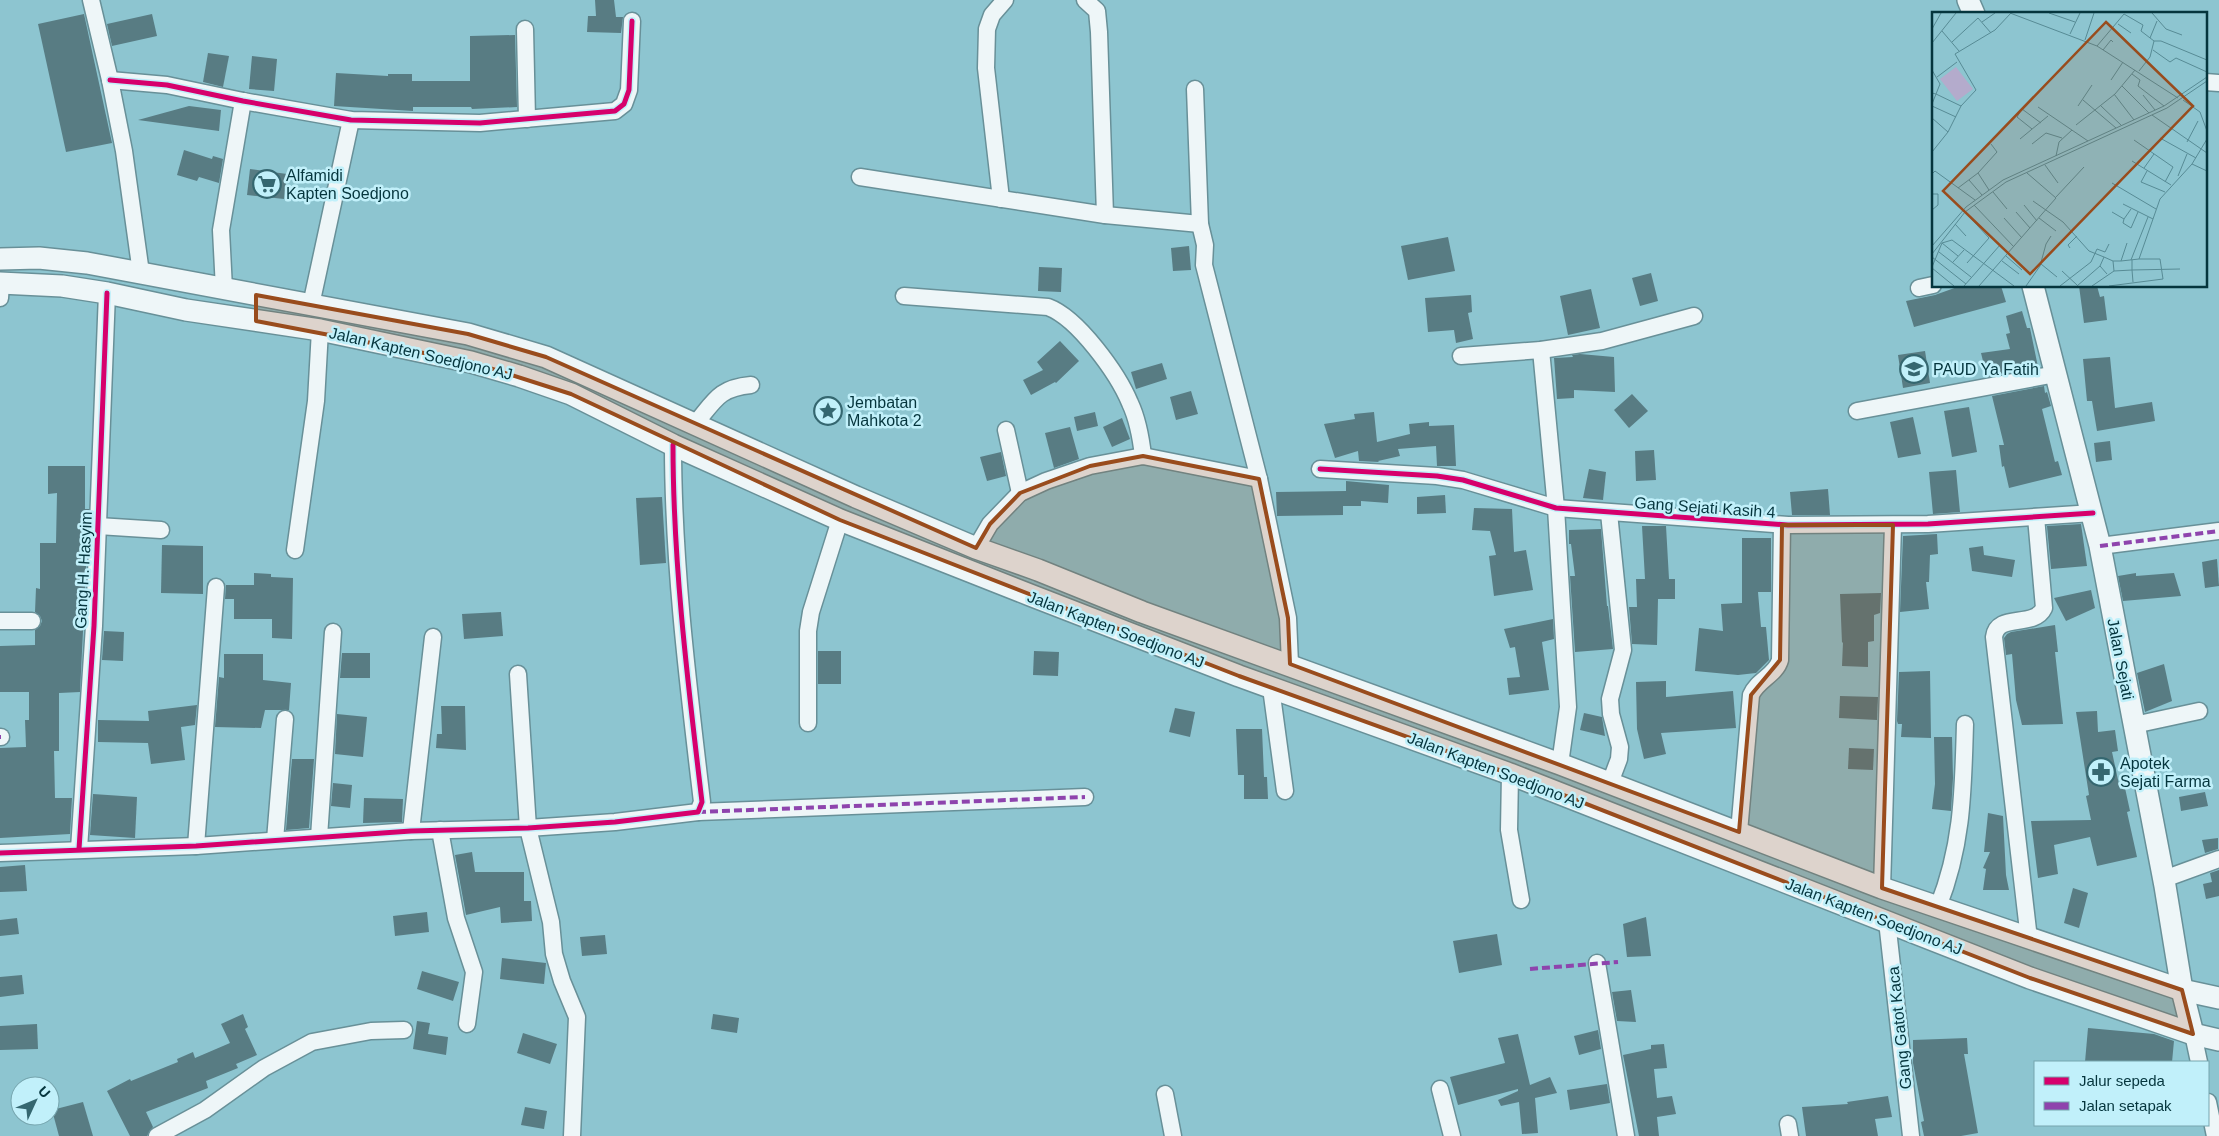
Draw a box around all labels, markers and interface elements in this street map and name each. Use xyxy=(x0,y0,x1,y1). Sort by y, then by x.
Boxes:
inset map xyxy=(1932,12,2206,288)
place label: Alfamidi Kapten Soedjono xyxy=(286,167,409,202)
supermarket icon: Alfamidi Kapten Soedjono xyxy=(252,169,282,199)
street label: Jalan Kapten Soedjono AJ xyxy=(328,324,514,383)
school or university icon: PAUD Ya Fatih xyxy=(1899,354,1929,384)
place label: PAUD Ya Fatih xyxy=(1933,361,2039,378)
place label: Jembatan Mahkota 2 xyxy=(847,394,922,429)
place icon: Jembatan Mahkota 2 xyxy=(813,396,843,426)
street label: Gang Sejati Kasih 4 xyxy=(1634,494,1776,521)
street label: Gang H. Hasyim xyxy=(72,511,95,629)
street label: Jalan Kapten Soedjono AJ xyxy=(1025,588,1206,671)
street label: Jalan Sejati xyxy=(2104,617,2137,701)
street label: Jalan Kapten Soedjono AJ xyxy=(1405,729,1586,812)
place label: Apotek Sejati Farma xyxy=(2120,755,2211,790)
pharmacy icon: Apotek Sejati Farma xyxy=(2086,757,2116,787)
street label: Jalan Kapten Soedjono AJ xyxy=(1783,875,1964,958)
street label: Gang Gatot Kaca xyxy=(1885,965,1914,1090)
legend xyxy=(2034,1061,2209,1126)
text: Jalur sepeda xyxy=(2079,1072,2166,1089)
north arrow xyxy=(10,1076,60,1126)
text: U xyxy=(35,1083,54,1101)
text: Jalan setapak xyxy=(2079,1097,2172,1114)

